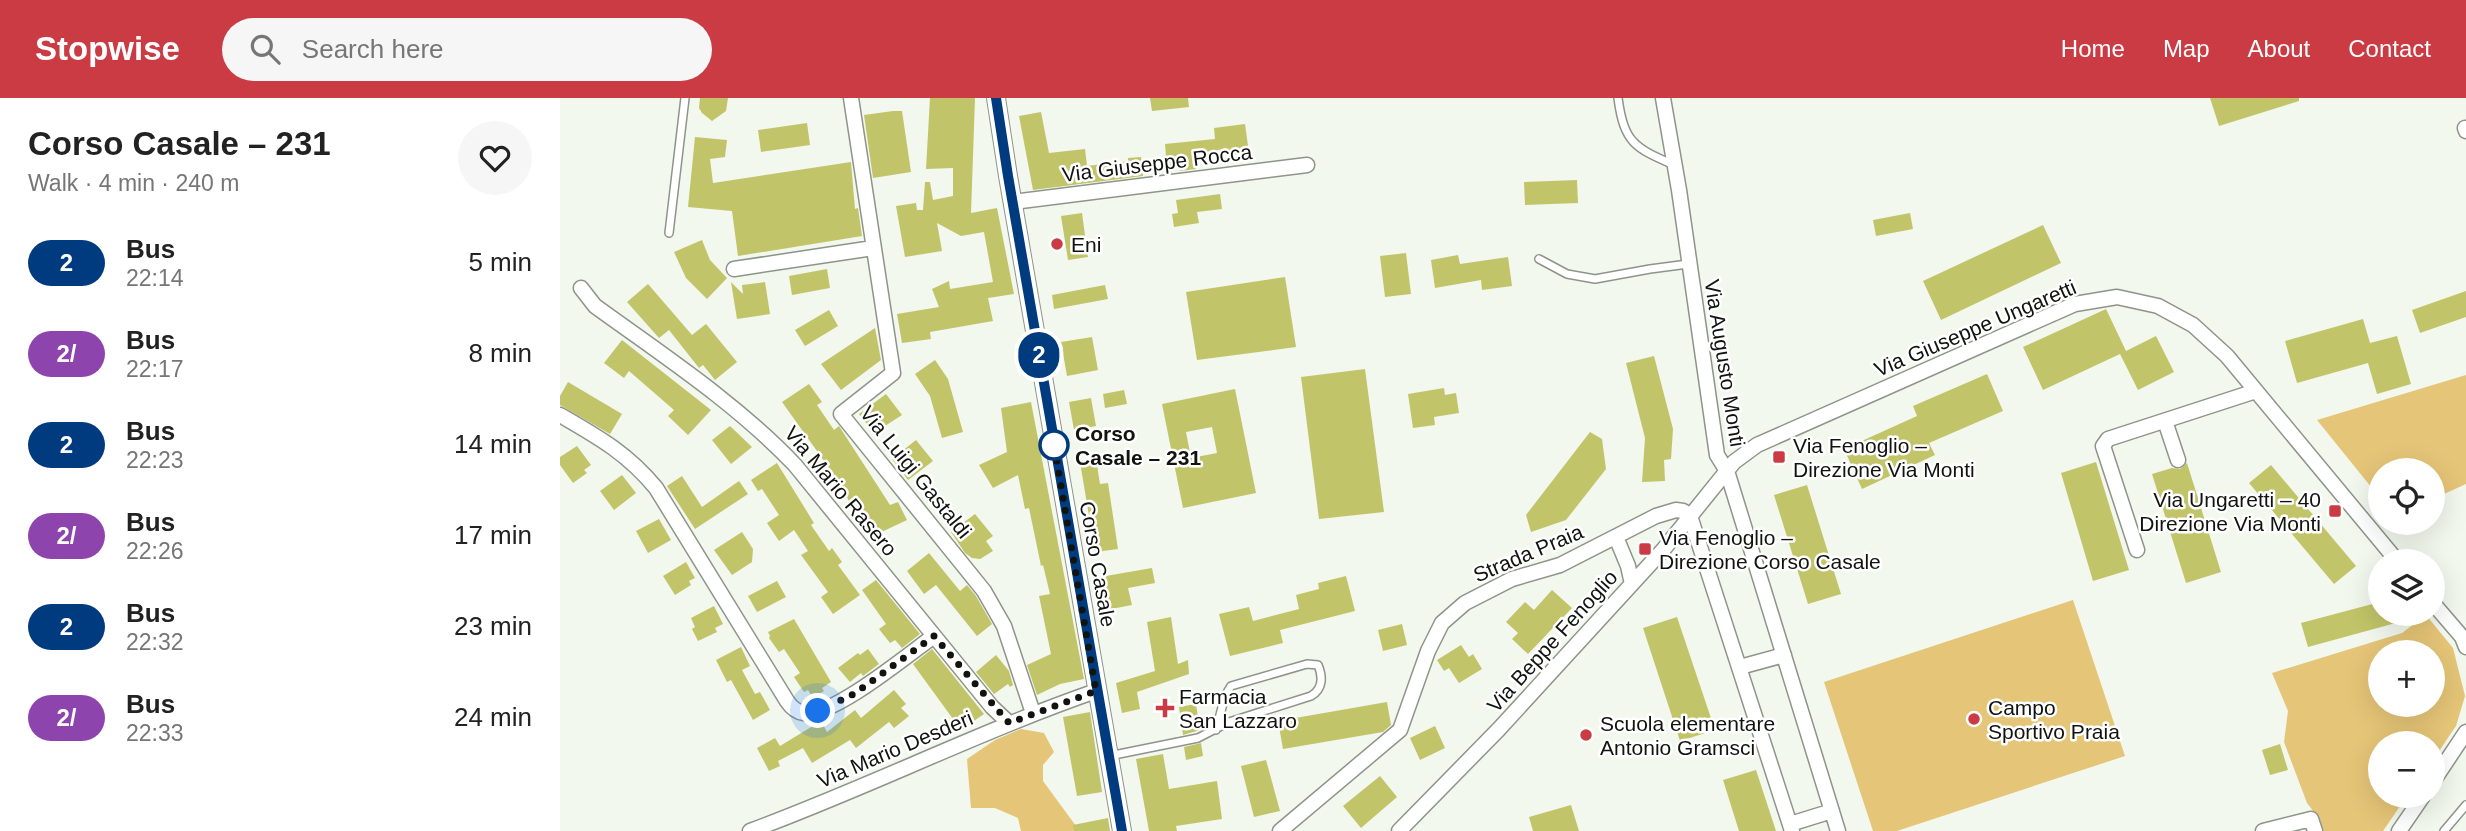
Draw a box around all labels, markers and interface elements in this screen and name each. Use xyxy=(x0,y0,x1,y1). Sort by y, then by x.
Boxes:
search box xyxy=(222,18,712,81)
text: Stopwise xyxy=(35,30,180,67)
icon: search xyxy=(246,30,284,68)
text: Search here xyxy=(302,34,444,64)
text: Home xyxy=(2061,35,2125,62)
text: Map xyxy=(2163,35,2210,62)
text: About xyxy=(2248,35,2310,62)
text: Contact xyxy=(2348,35,2431,62)
button: heart xyxy=(458,121,532,195)
text: Corso Casale – 231 xyxy=(28,125,331,162)
street label: Via Giuseppe Rocca xyxy=(1061,140,1254,186)
text: Walk · 4 min · 240 m xyxy=(28,170,239,196)
place label: Eni xyxy=(1071,233,1101,256)
text: Bus xyxy=(126,234,175,264)
marker: Eni xyxy=(1049,236,1065,252)
text: 5 min xyxy=(468,247,532,277)
text: 2 xyxy=(60,249,73,276)
text: 22:14 xyxy=(126,265,184,291)
street label: Via Giuseppe Ungaretti xyxy=(1871,275,2079,381)
street label: Via Augusto Monti xyxy=(1700,278,1750,448)
text: Bus xyxy=(126,325,175,355)
line badge: 2 xyxy=(1016,332,1062,378)
text: 8 min xyxy=(468,338,532,368)
text: 2/ xyxy=(56,340,77,367)
text: 2 xyxy=(1032,341,1046,368)
text: 22:17 xyxy=(126,356,184,382)
street label: Via Luigi Gastaldi xyxy=(856,401,976,543)
text: Bus xyxy=(126,416,175,446)
street label: Via Mario Rasero xyxy=(780,422,902,560)
place label: Corso Casale – 231 xyxy=(1075,422,1201,469)
text: 14 min xyxy=(454,429,532,459)
marker: Corso Casale – 231 xyxy=(1039,430,1069,460)
text: 2 xyxy=(60,431,73,458)
place label: Via Fenoglio – Direzione Via Monti xyxy=(1793,434,1975,481)
text: 22:23 xyxy=(126,447,184,473)
marker: Via Fenoglio – Direzione Via Monti xyxy=(1771,449,1787,465)
map controls xyxy=(2368,458,2445,808)
button: locate xyxy=(2368,458,2445,535)
place label: Via Ungaretti – 40 Direzione Via Monti xyxy=(2139,488,2321,535)
street label: Corso Casale xyxy=(1076,499,1120,629)
marker: Via Ungaretti – 40 Direzione Via Monti xyxy=(2327,503,2343,519)
text: Bus xyxy=(126,507,175,537)
street label: Strada Praia xyxy=(1470,519,1587,586)
text: 17 min xyxy=(454,520,532,550)
text: 2/ xyxy=(56,522,77,549)
place label: Via Fenoglio – Direzione Corso Casale xyxy=(1659,526,1881,573)
text: 22:26 xyxy=(126,538,184,564)
marker: Via Fenoglio – Direzione Corso Casale xyxy=(1637,541,1653,557)
button: layers xyxy=(2368,549,2445,626)
street label: Via Beppe Fenoglio xyxy=(1482,565,1622,717)
text: Bus xyxy=(126,598,175,628)
text: 23 min xyxy=(454,611,532,641)
text: 2 xyxy=(60,613,73,640)
text: 22:32 xyxy=(126,629,184,655)
button: + xyxy=(2368,640,2445,717)
place label: Farmacia San Lazzaro xyxy=(1179,685,1297,732)
text: Bus xyxy=(126,689,175,719)
your location xyxy=(800,693,835,728)
place label: Campo Sportivo Praia xyxy=(1988,696,2120,743)
marker: Farmacia San Lazzaro xyxy=(1157,700,1173,716)
text: 24 min xyxy=(454,702,532,732)
text: 2/ xyxy=(56,704,77,731)
street label: Via Mario Desderi xyxy=(814,706,976,792)
marker: Campo Sportivo Praia xyxy=(1966,711,1982,727)
place label: Scuola elementare Antonio Gramsci xyxy=(1600,712,1775,759)
text: 22:33 xyxy=(126,720,184,746)
marker: Scuola elementare Antonio Gramsci xyxy=(1578,727,1594,743)
button: − xyxy=(2368,731,2445,808)

